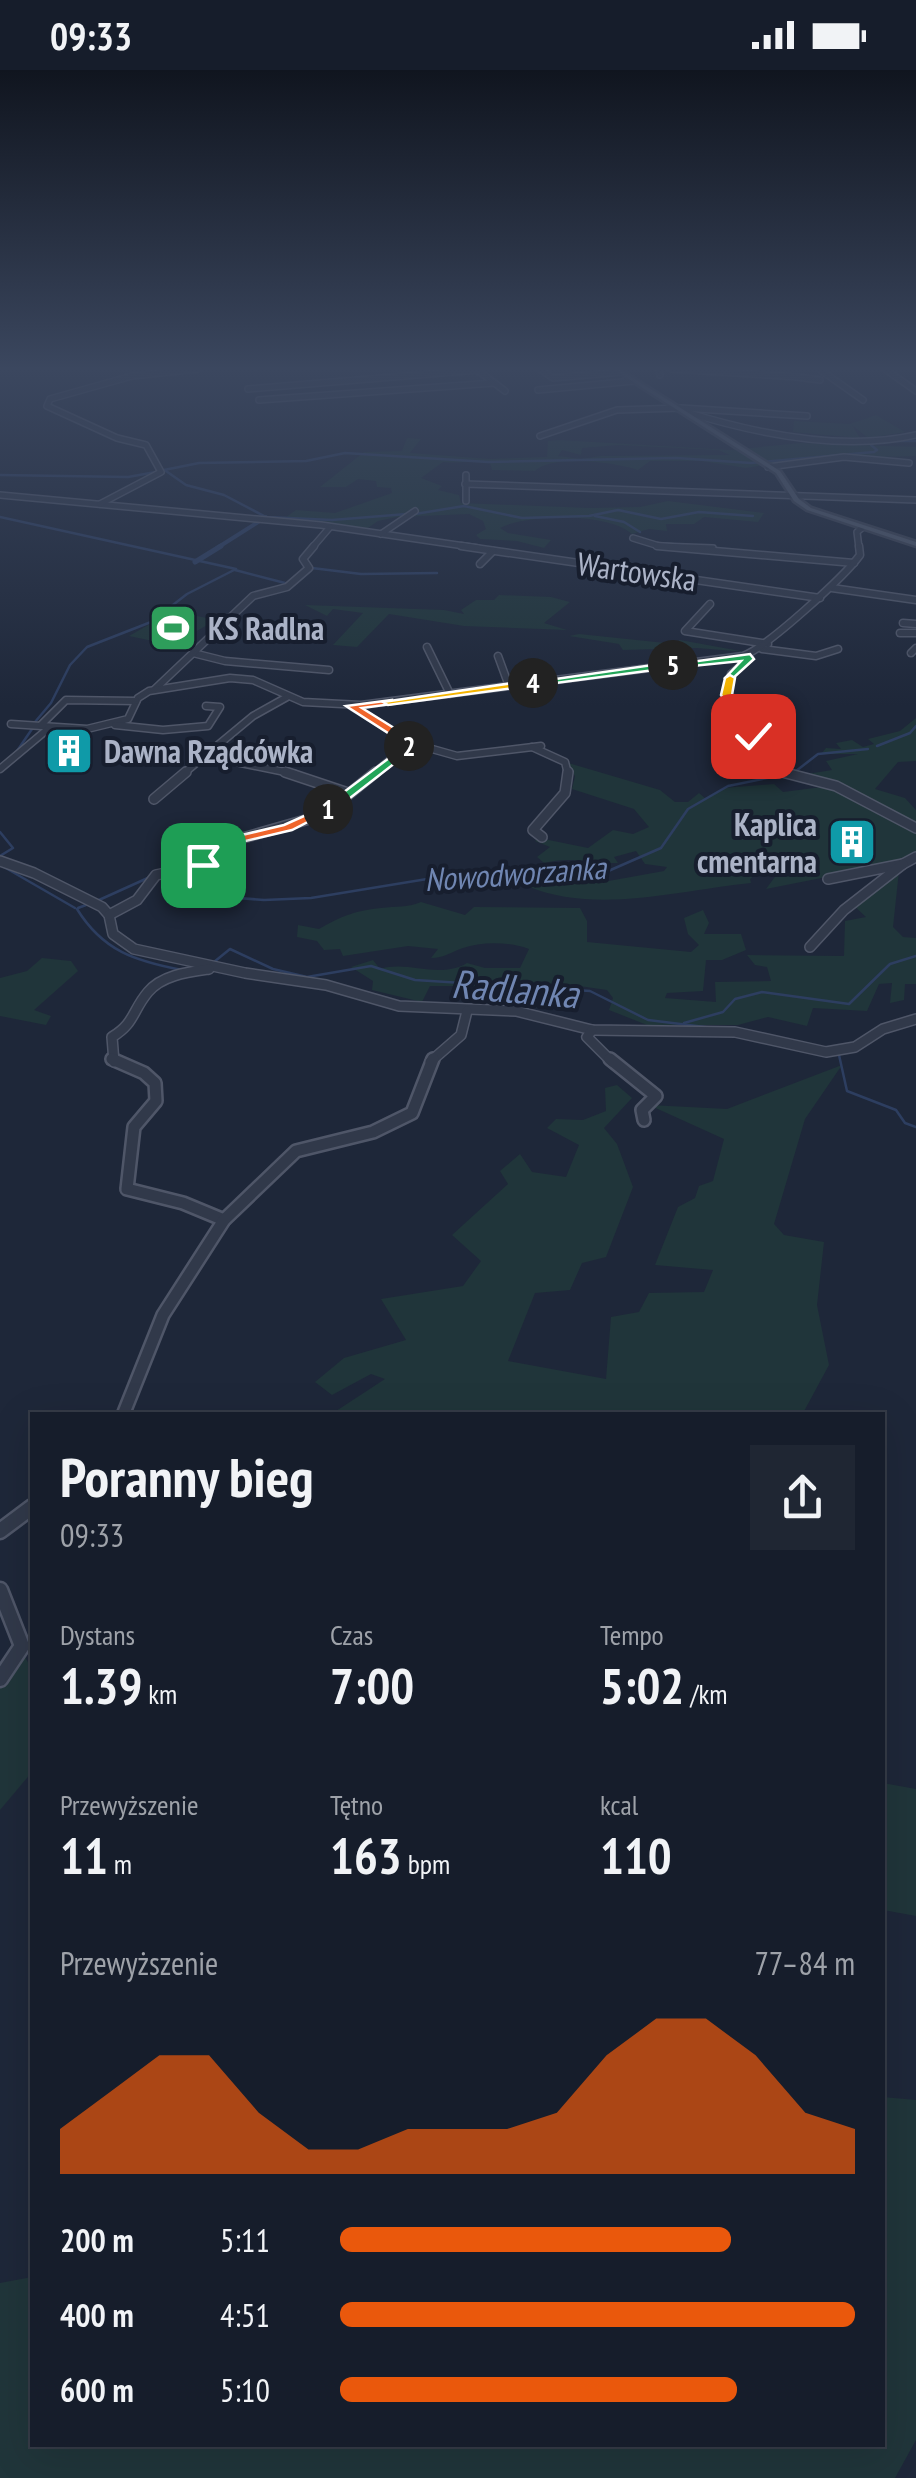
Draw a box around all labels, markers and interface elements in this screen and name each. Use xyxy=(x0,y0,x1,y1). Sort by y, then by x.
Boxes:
text: 09:33 xyxy=(50,11,132,60)
street label: Wartowska xyxy=(575,542,699,600)
sports icon: KS Radlna xyxy=(147,602,199,654)
place label: KS Radlna xyxy=(208,607,324,649)
pin: 5 xyxy=(648,640,698,690)
text: 5 xyxy=(666,646,680,683)
pin: 4 xyxy=(508,658,558,708)
text: 4 xyxy=(526,664,540,701)
pin xyxy=(711,694,796,779)
icon: check xyxy=(726,709,781,764)
pin: 2 xyxy=(384,721,434,771)
building icon: Dawna Rządcówka xyxy=(43,725,95,777)
text: 2 xyxy=(402,727,416,764)
place label: Dawna Rządcówka xyxy=(104,730,313,772)
pin: 1 xyxy=(303,784,353,834)
text: 1 xyxy=(321,790,335,827)
place label: Kaplica cmentarna xyxy=(697,803,817,882)
building icon: Kaplica cmentarna xyxy=(826,816,878,868)
pin xyxy=(161,823,246,908)
icon: arrive xyxy=(176,838,231,893)
water label: Nowodworzanka xyxy=(423,846,609,900)
water label: Radlanka xyxy=(450,957,582,1020)
text: Poranny bieg xyxy=(60,1441,314,1512)
button: share xyxy=(750,1445,855,1550)
text: 09:33 xyxy=(60,1514,124,1556)
text: Dystans xyxy=(60,1616,135,1653)
text: Czas xyxy=(330,1616,373,1653)
text: Tempo xyxy=(600,1616,664,1653)
text: 1.39 xyxy=(60,1653,142,1718)
text: 7:00 xyxy=(330,1653,414,1718)
text: 5:02 xyxy=(600,1653,684,1718)
text: km xyxy=(142,1675,177,1712)
text: /km xyxy=(684,1675,728,1712)
text: Przewyższenie xyxy=(60,1786,199,1823)
text: Tętno xyxy=(330,1786,383,1823)
text: kcal xyxy=(600,1786,638,1823)
text: 11 xyxy=(60,1823,108,1888)
text: 163 xyxy=(330,1823,402,1888)
text: 110 xyxy=(600,1823,672,1888)
text: m xyxy=(108,1845,132,1882)
text: bpm xyxy=(402,1845,450,1882)
text: Przewyższenie xyxy=(60,1942,218,1984)
text: 77–84 m xyxy=(754,1942,855,1984)
text: 200 m xyxy=(60,2219,134,2261)
text: 5:11 xyxy=(220,2219,270,2261)
text: 400 m xyxy=(60,2294,134,2336)
text: 4:51 xyxy=(220,2294,270,2336)
text: 600 m xyxy=(60,2369,134,2411)
text: 5:10 xyxy=(220,2369,270,2411)

